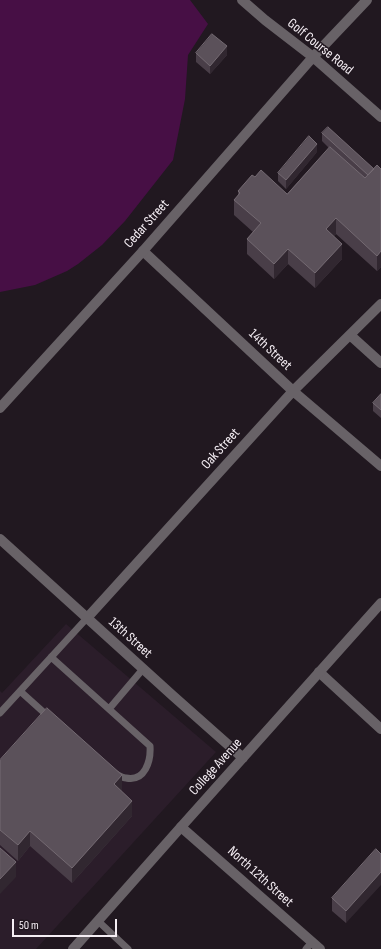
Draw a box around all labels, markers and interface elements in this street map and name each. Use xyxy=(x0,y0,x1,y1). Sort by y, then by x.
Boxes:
street label: Golf Course Road xyxy=(284,15,356,79)
street label: Cedar Street xyxy=(121,196,173,252)
street label: 14th Street xyxy=(245,326,295,374)
street label: Oak Street xyxy=(198,425,244,473)
street label: 13th Street xyxy=(105,614,155,662)
street label: College Avenue xyxy=(186,735,246,799)
street label: North 12th Street xyxy=(224,843,296,911)
scale bar xyxy=(14,911,119,937)
text: 50 m xyxy=(19,918,39,933)

